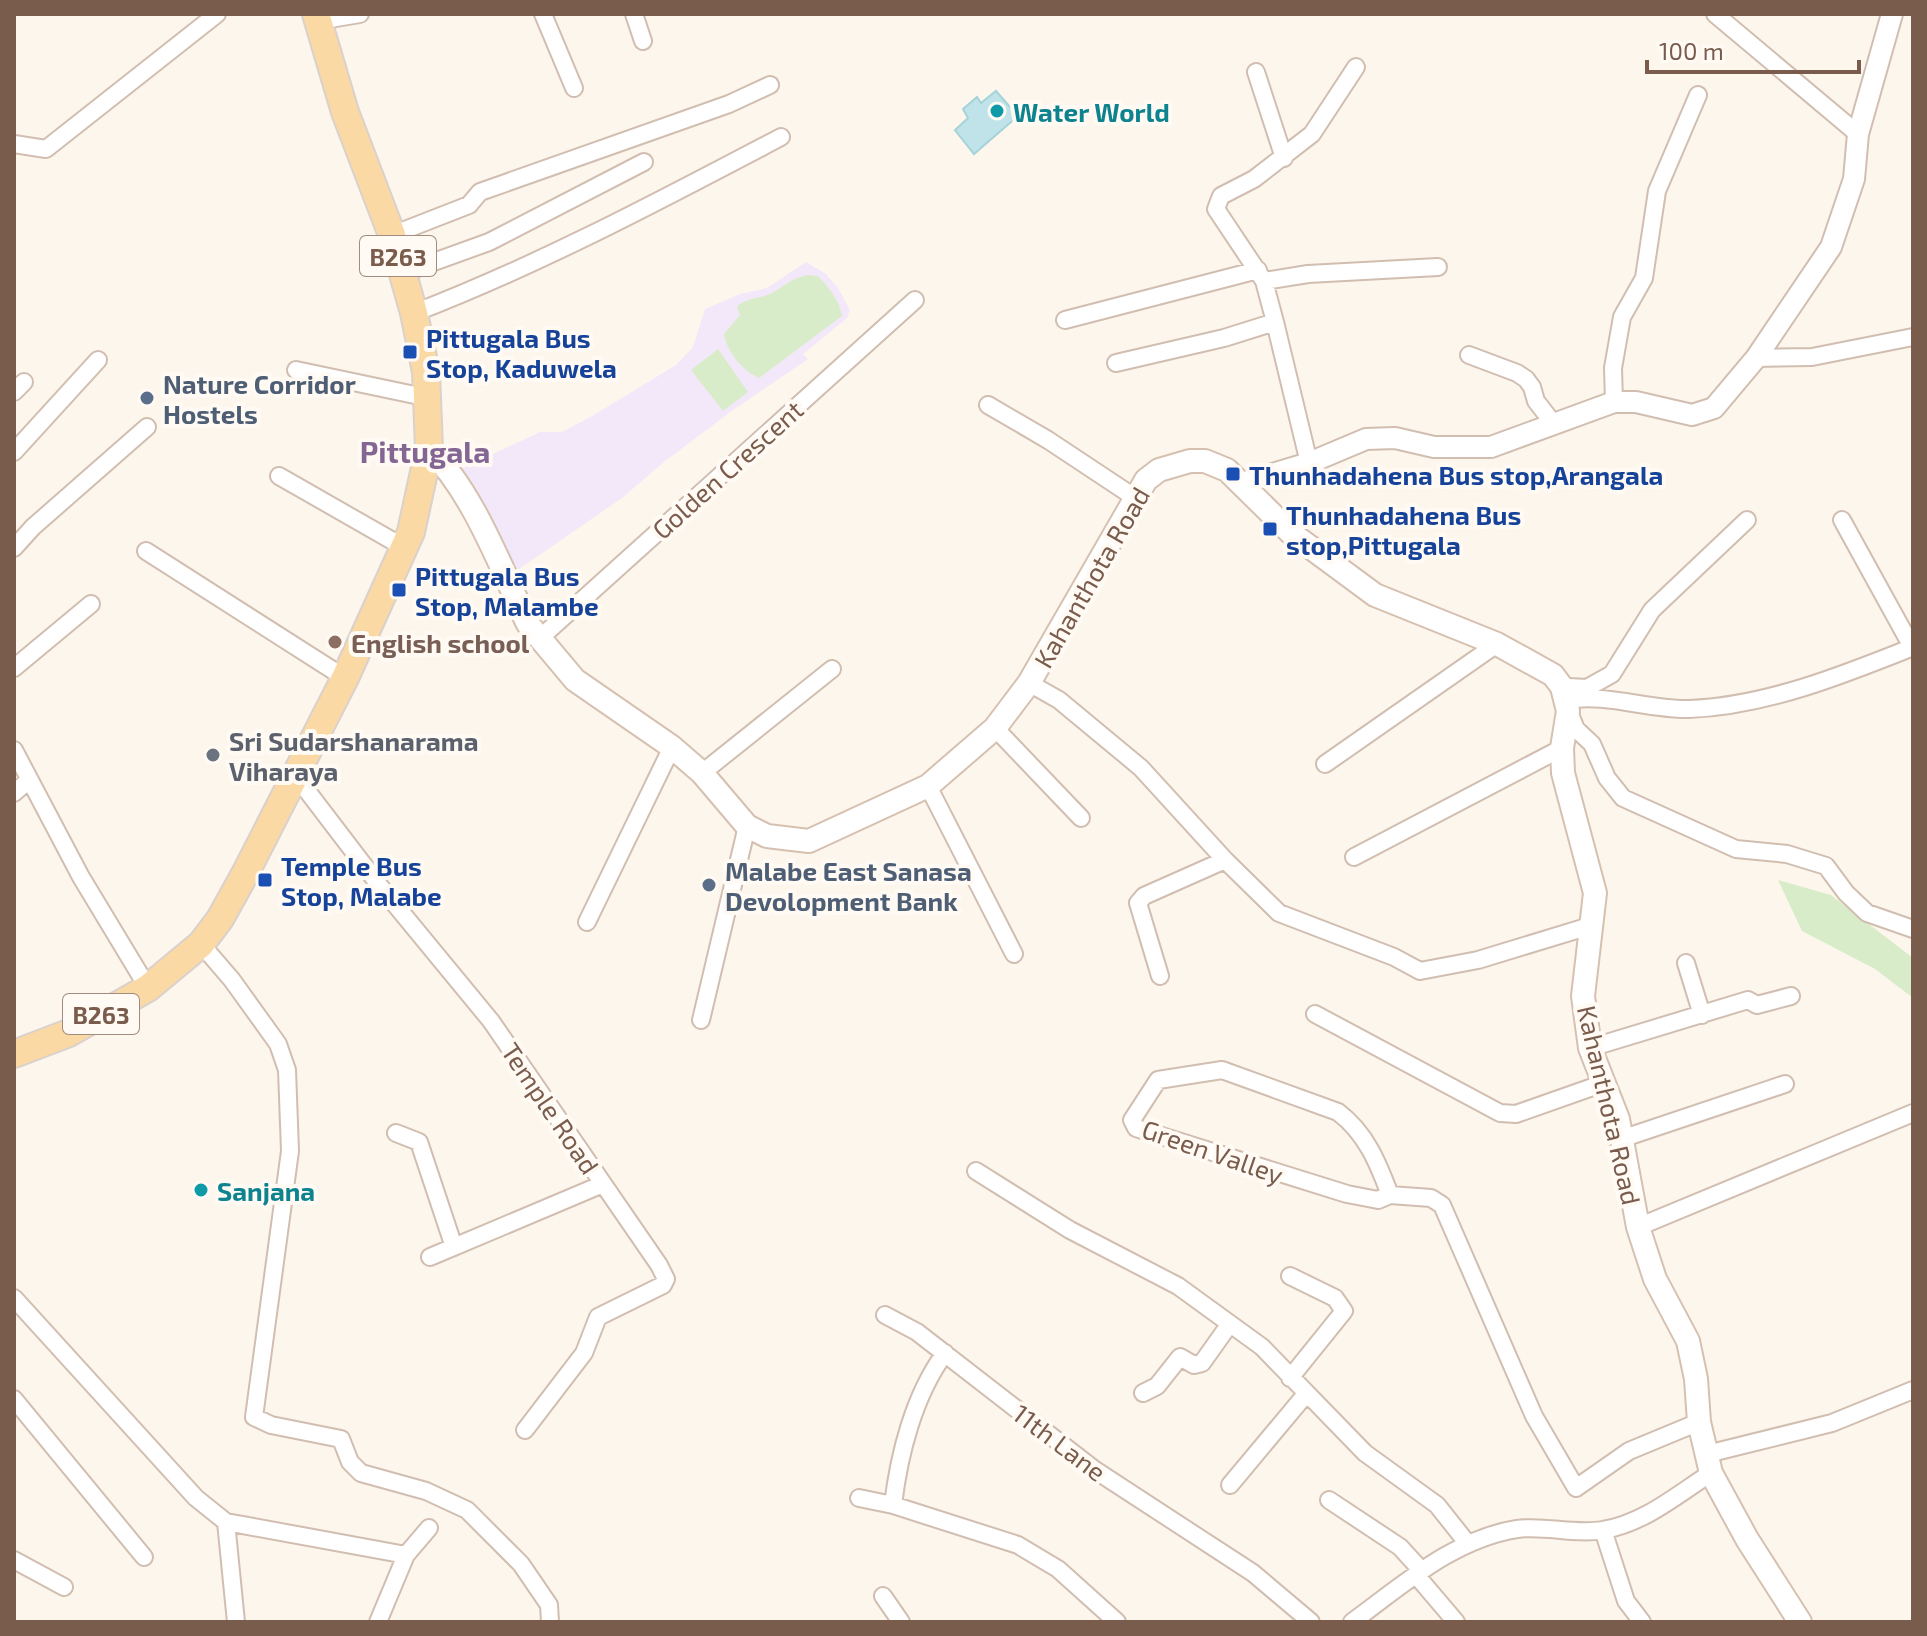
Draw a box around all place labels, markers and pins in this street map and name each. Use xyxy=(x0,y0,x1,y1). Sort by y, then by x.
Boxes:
place label: Water World xyxy=(1013,96,1170,127)
marker: Water World xyxy=(988,102,1006,120)
place label: Pittugala Bus Stop, Kaduwela xyxy=(426,322,617,383)
marker: Pittugala Bus Stop, Kaduwela xyxy=(401,343,419,361)
place label: Nature Corridor Hostels xyxy=(163,368,356,429)
marker: Nature Corridor Hostels xyxy=(138,389,156,407)
place label: Thunhadahena Bus stop,Arangala xyxy=(1249,459,1663,490)
marker: Thunhadahena Bus stop,Arangala xyxy=(1224,465,1242,483)
place label: Thunhadahena Bus stop,Pittugala xyxy=(1286,499,1521,560)
marker: Thunhadahena Bus stop,Pittugala xyxy=(1261,520,1279,538)
place label: Pittugala Bus Stop, Malambe xyxy=(415,560,599,621)
marker: Pittugala Bus Stop, Malambe xyxy=(390,581,408,599)
place label: English school xyxy=(351,627,530,658)
marker: English school xyxy=(326,633,344,651)
place label: Sri Sudarshanarama Viharaya xyxy=(229,725,479,787)
marker: Sri Sudarshanarama Viharaya xyxy=(204,746,222,764)
place label: Temple Bus Stop, Malabe xyxy=(281,850,442,911)
place label: Malabe East Sanasa Devolopment Bank xyxy=(725,855,972,916)
marker: Temple Bus Stop, Malabe xyxy=(256,871,274,889)
marker: Malabe East Sanasa Devolopment Bank xyxy=(700,876,718,894)
place label: Sanjana xyxy=(217,1175,315,1206)
marker: Sanjana xyxy=(192,1181,210,1199)

